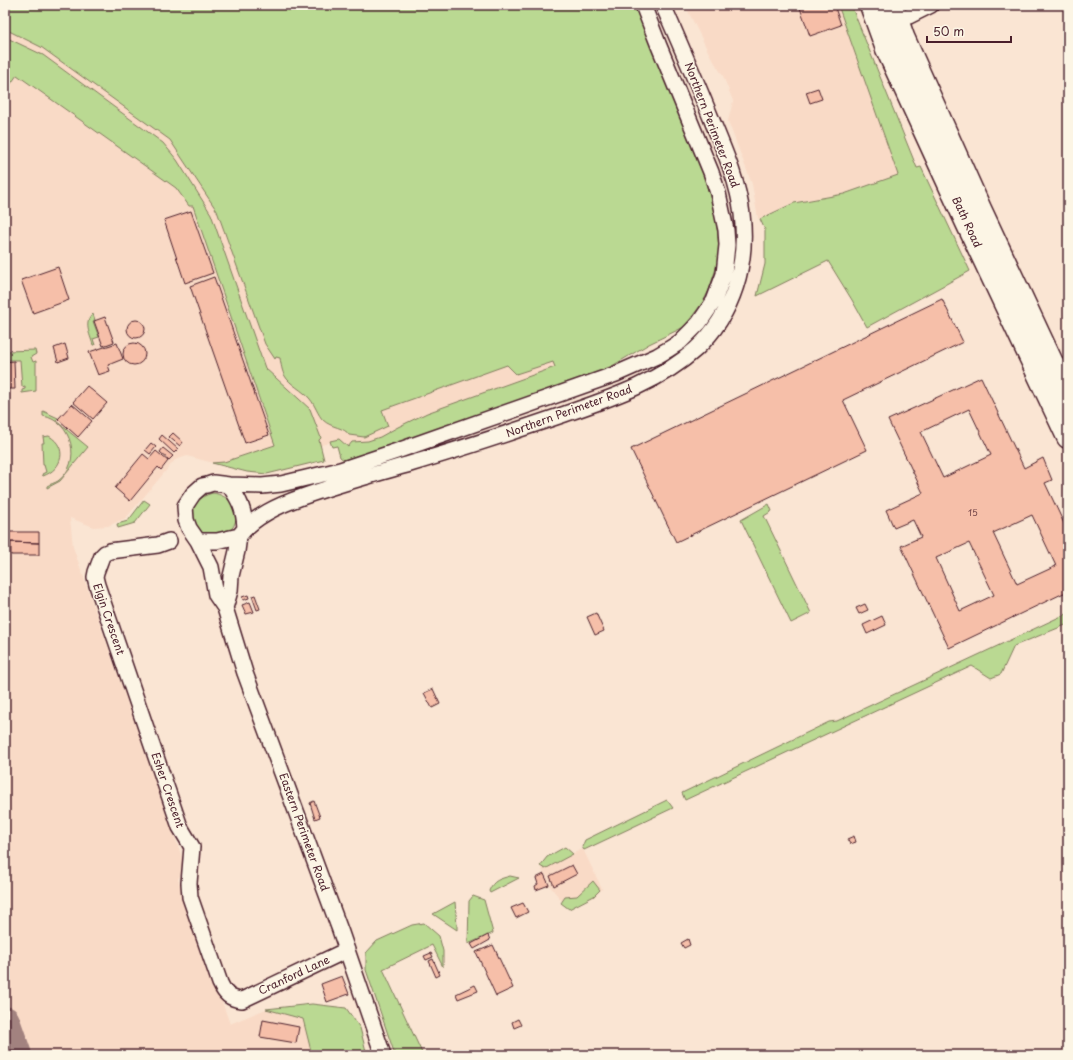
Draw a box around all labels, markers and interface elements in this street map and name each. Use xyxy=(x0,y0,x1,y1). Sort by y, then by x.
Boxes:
scale bar xyxy=(927,18,1011,44)
text: 50 m xyxy=(933,22,964,40)
street label: Northern Perimeter Road xyxy=(681,60,744,191)
street label: Bath Road xyxy=(948,193,987,250)
street label: Northern Perimeter Road xyxy=(503,380,635,441)
house number: 15 xyxy=(968,505,978,519)
street label: Elgin Crescent xyxy=(89,581,130,657)
street label: Esher Crescent xyxy=(148,750,190,830)
street label: Eastern Perimeter Road xyxy=(275,770,334,894)
street label: Cranford Lane xyxy=(255,951,332,999)

